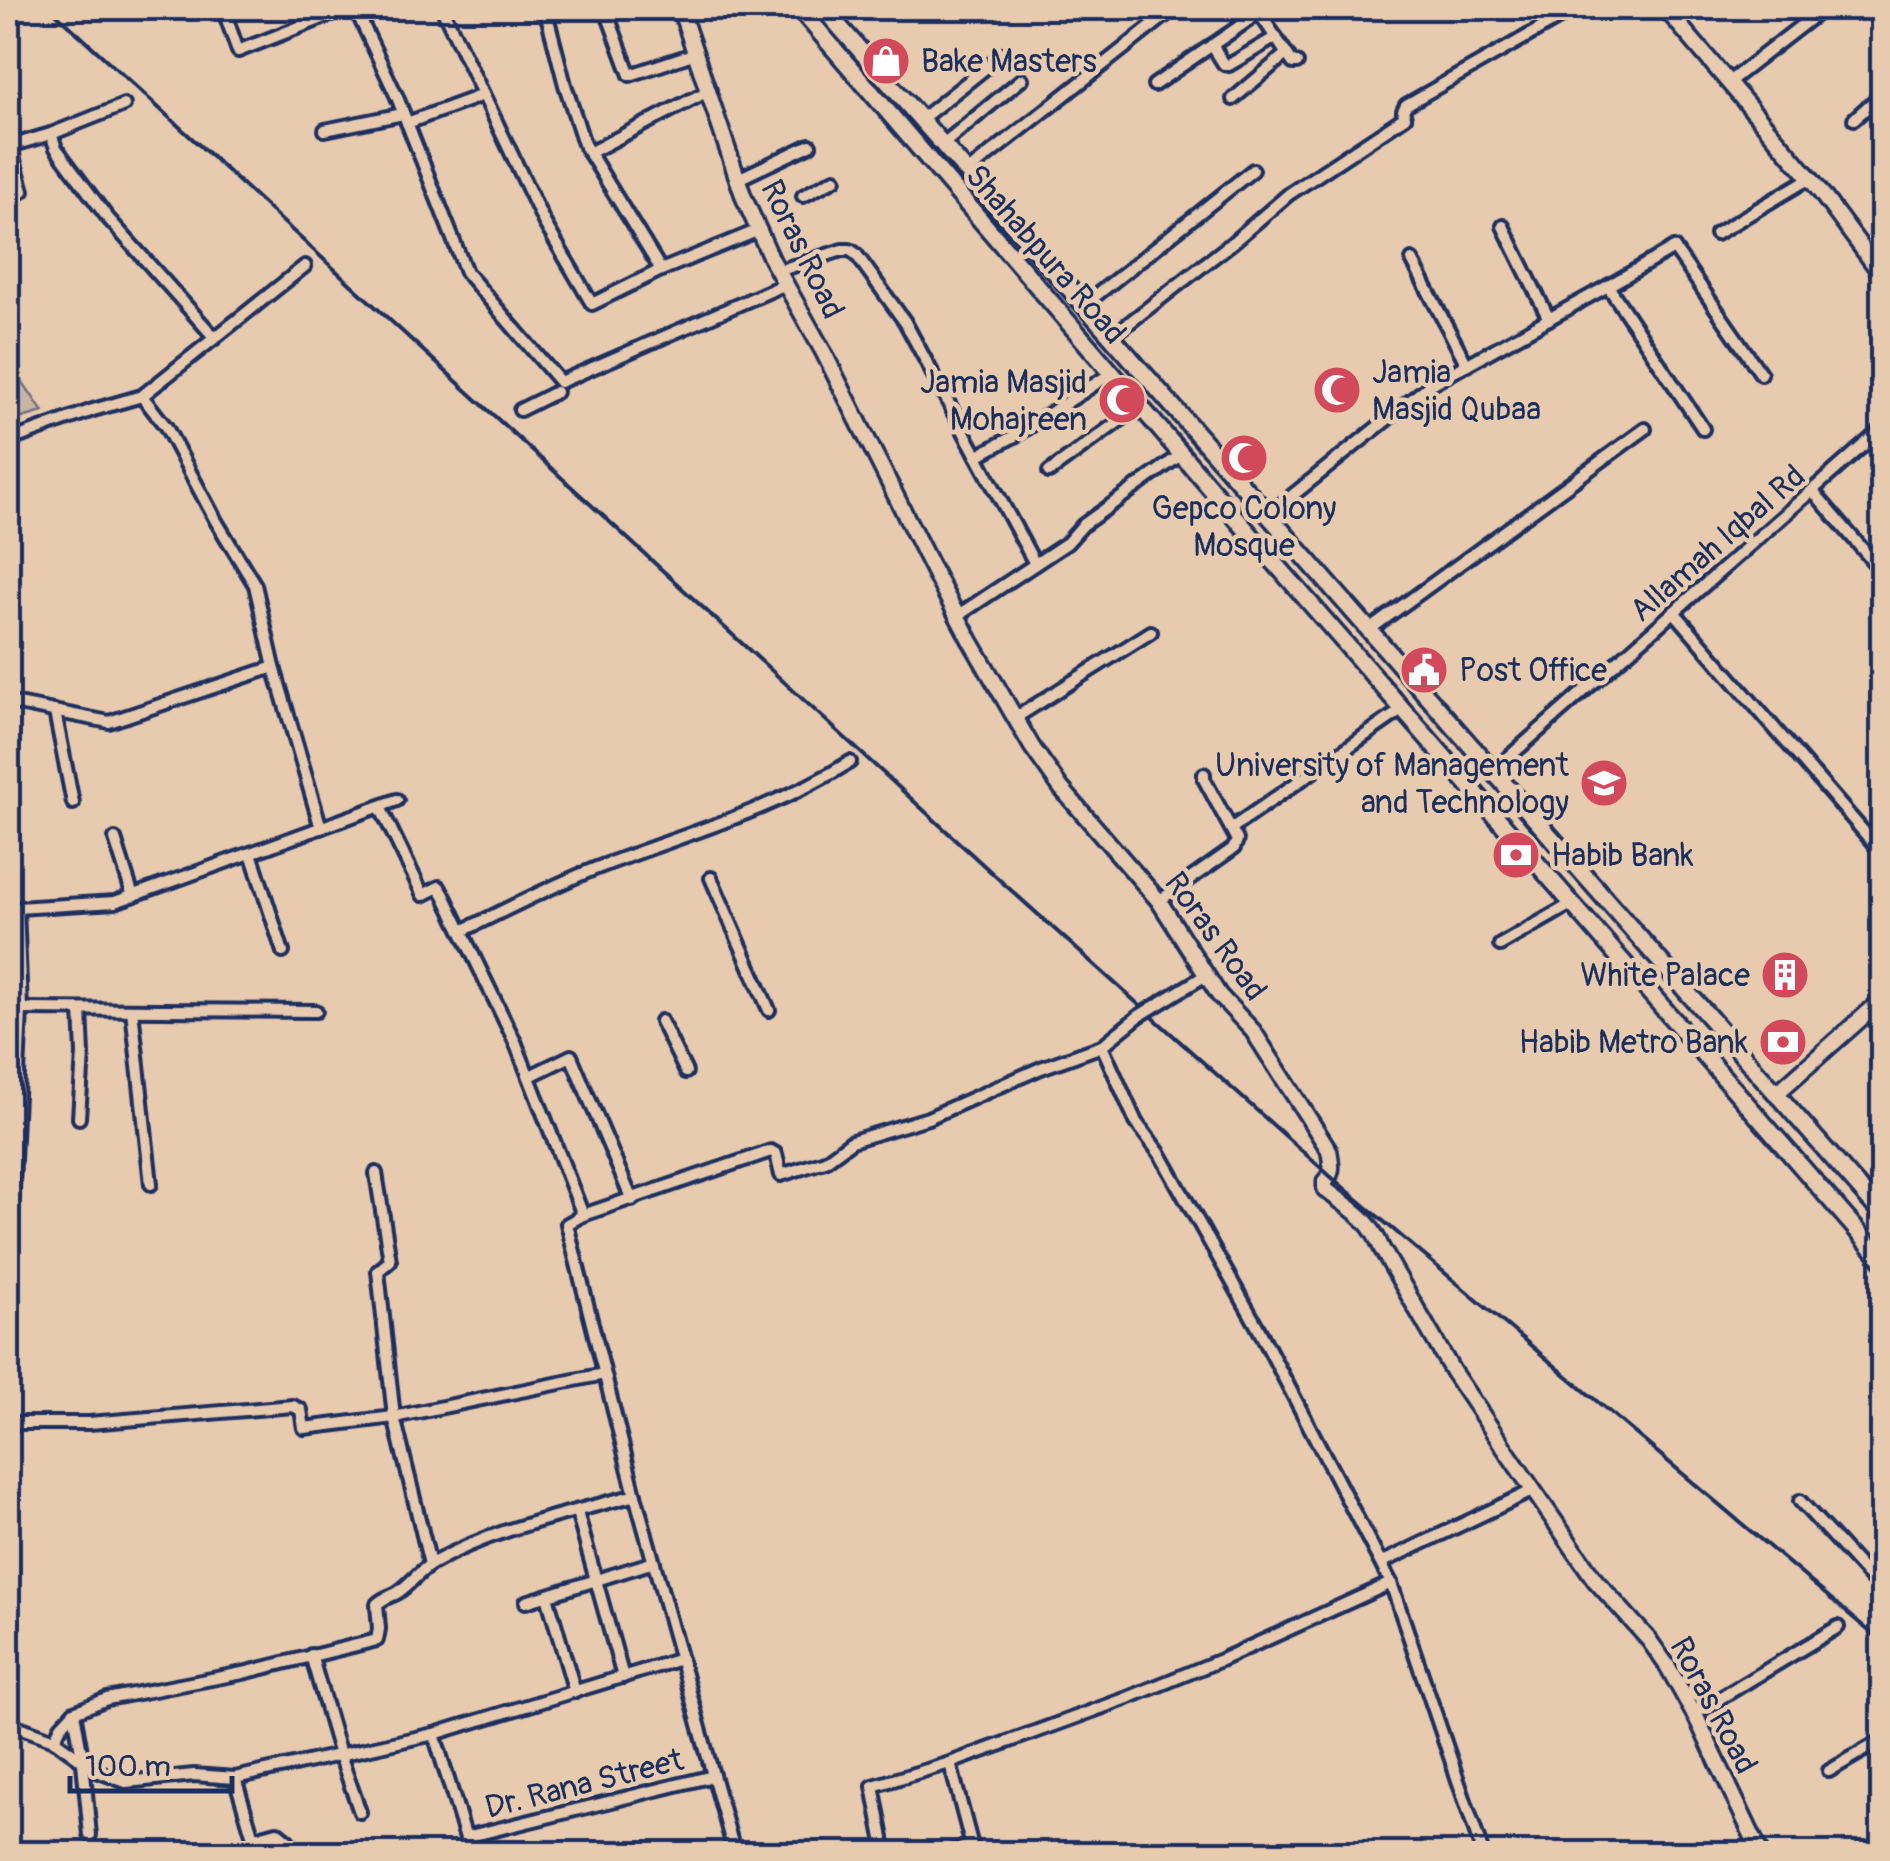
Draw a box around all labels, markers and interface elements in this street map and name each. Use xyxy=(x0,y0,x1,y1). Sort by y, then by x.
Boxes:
shop icon: Bake Masters xyxy=(860,35,912,87)
place label: Bake Masters xyxy=(921,42,1097,82)
street label: Shahabpura Road xyxy=(956,157,1134,353)
street label: Roras Road xyxy=(751,173,853,325)
place label: Jamia Masjid Qubaa xyxy=(1372,353,1541,430)
place label: Jamia Masjid Mohajreen xyxy=(920,363,1087,440)
mosque icon: Jamia Masjid Qubaa xyxy=(1311,364,1363,416)
mosque icon: Jamia Masjid Mohajreen xyxy=(1096,374,1148,426)
mosque icon: Gepco Colony Mosque xyxy=(1218,432,1270,484)
street label: Allamah Iqbal Rd xyxy=(1622,457,1814,631)
place label: Gepco Colony Mosque xyxy=(1151,489,1337,566)
public building icon: Post Office xyxy=(1398,644,1450,696)
place label: Post Office xyxy=(1459,651,1607,691)
place label: University of Management and Technology xyxy=(1215,746,1569,823)
school or university icon: University of Management and Technology xyxy=(1578,757,1630,809)
bank icon: Habib Bank xyxy=(1490,829,1542,881)
place label: Habib Bank xyxy=(1551,836,1694,876)
street label: Roras Road xyxy=(1155,864,1275,1009)
building icon: White Palace xyxy=(1759,949,1811,1001)
place label: White Palace xyxy=(1580,956,1750,996)
bank icon: Habib Metro Bank xyxy=(1757,1016,1809,1068)
place label: Habib Metro Bank xyxy=(1519,1023,1748,1063)
street label: Roras Road xyxy=(1660,1630,1766,1781)
scale bar xyxy=(70,1731,232,1793)
street label: Dr. Rana Street xyxy=(481,1740,688,1828)
text: 100 m xyxy=(85,1748,171,1785)

